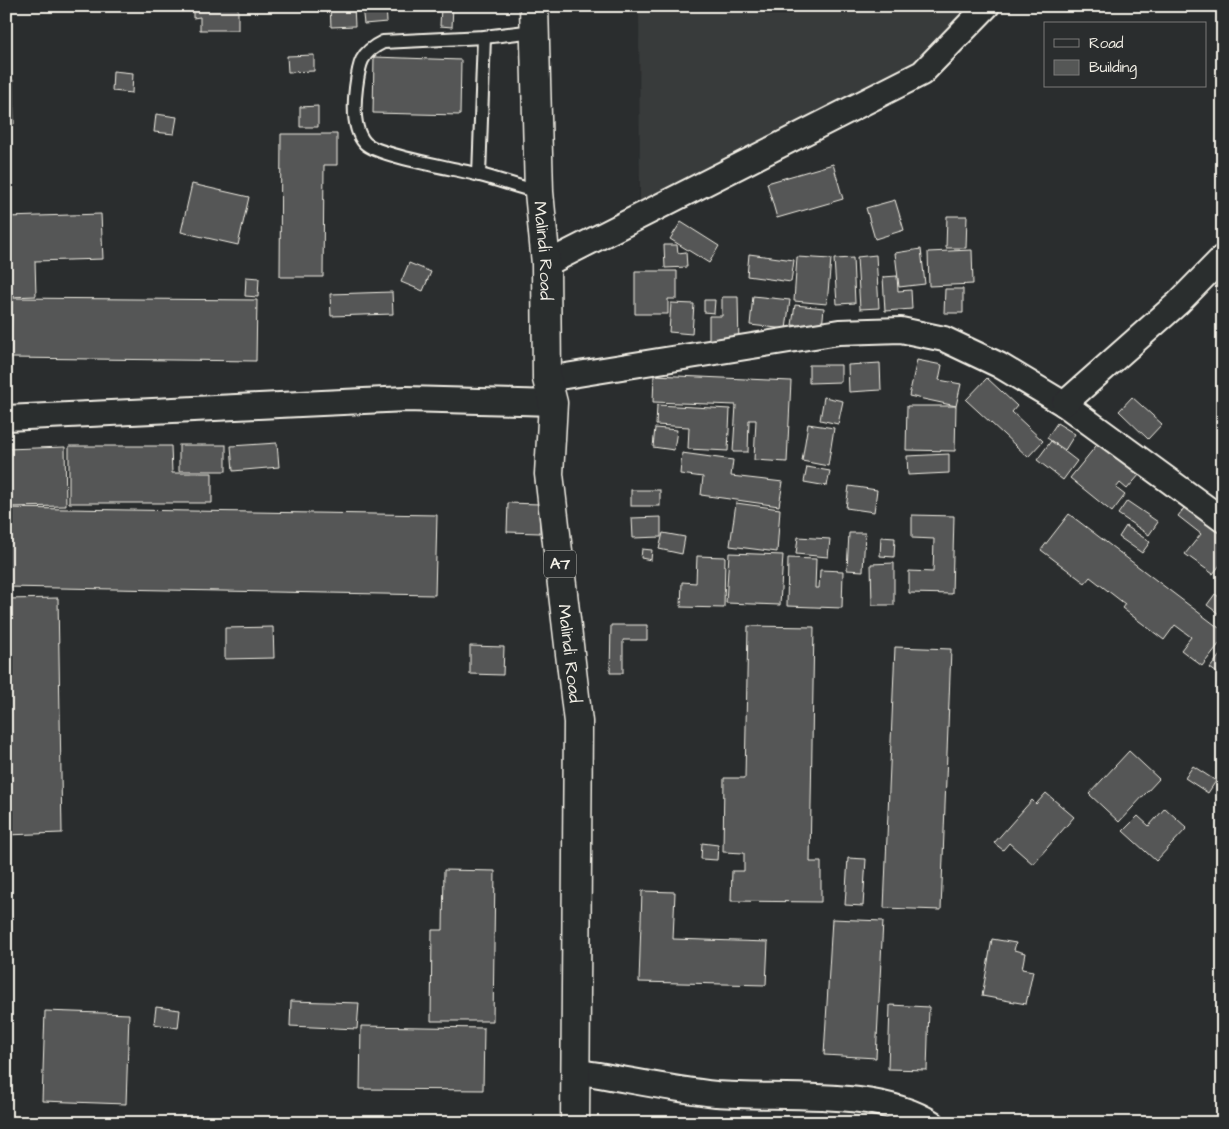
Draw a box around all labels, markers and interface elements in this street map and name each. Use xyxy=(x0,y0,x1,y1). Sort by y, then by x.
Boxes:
legend xyxy=(1044,22,1206,88)
text: Road xyxy=(1089,33,1124,54)
text: Building xyxy=(1089,57,1137,79)
street label: Malindi Road xyxy=(527,200,559,300)
road number: A7 xyxy=(544,550,576,578)
street label: Malindi Road xyxy=(552,603,588,704)

